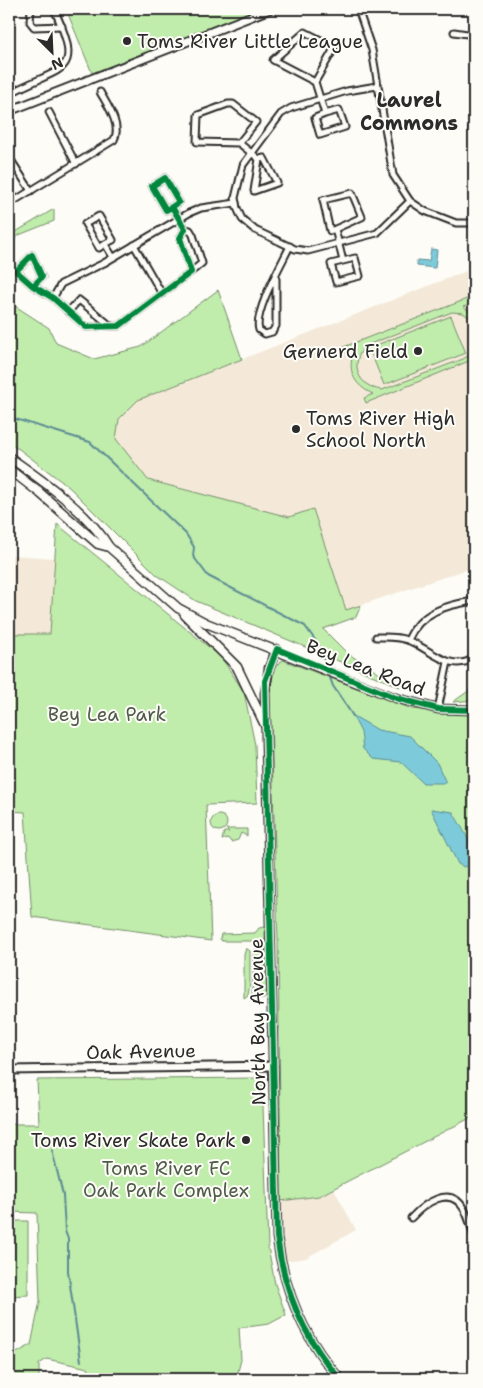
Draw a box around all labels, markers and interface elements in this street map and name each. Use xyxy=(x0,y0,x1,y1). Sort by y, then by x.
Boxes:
north arrow xyxy=(28,28,78,78)
place label: Toms River Little League xyxy=(137,29,363,54)
marker: Toms River Little League xyxy=(121,35,133,47)
text: N xyxy=(49,53,66,74)
district label: Laurel Commons xyxy=(360,87,458,136)
place label: Gernerd Field xyxy=(283,339,408,364)
marker: Gernerd Field xyxy=(412,345,424,357)
place label: Toms River High School North xyxy=(306,406,455,453)
marker: Toms River High School North xyxy=(290,423,302,435)
street label: Bey Lea Road xyxy=(303,633,429,702)
park label: Bey Lea Park xyxy=(48,702,166,727)
street label: North Bay Avenue xyxy=(244,938,271,1106)
street label: Oak Avenue xyxy=(86,1038,196,1065)
place label: Toms River Skate Park xyxy=(31,1128,236,1153)
marker: Toms River Skate Park xyxy=(240,1134,252,1146)
park label: Toms River FC Oak Park Complex xyxy=(83,1156,249,1203)

